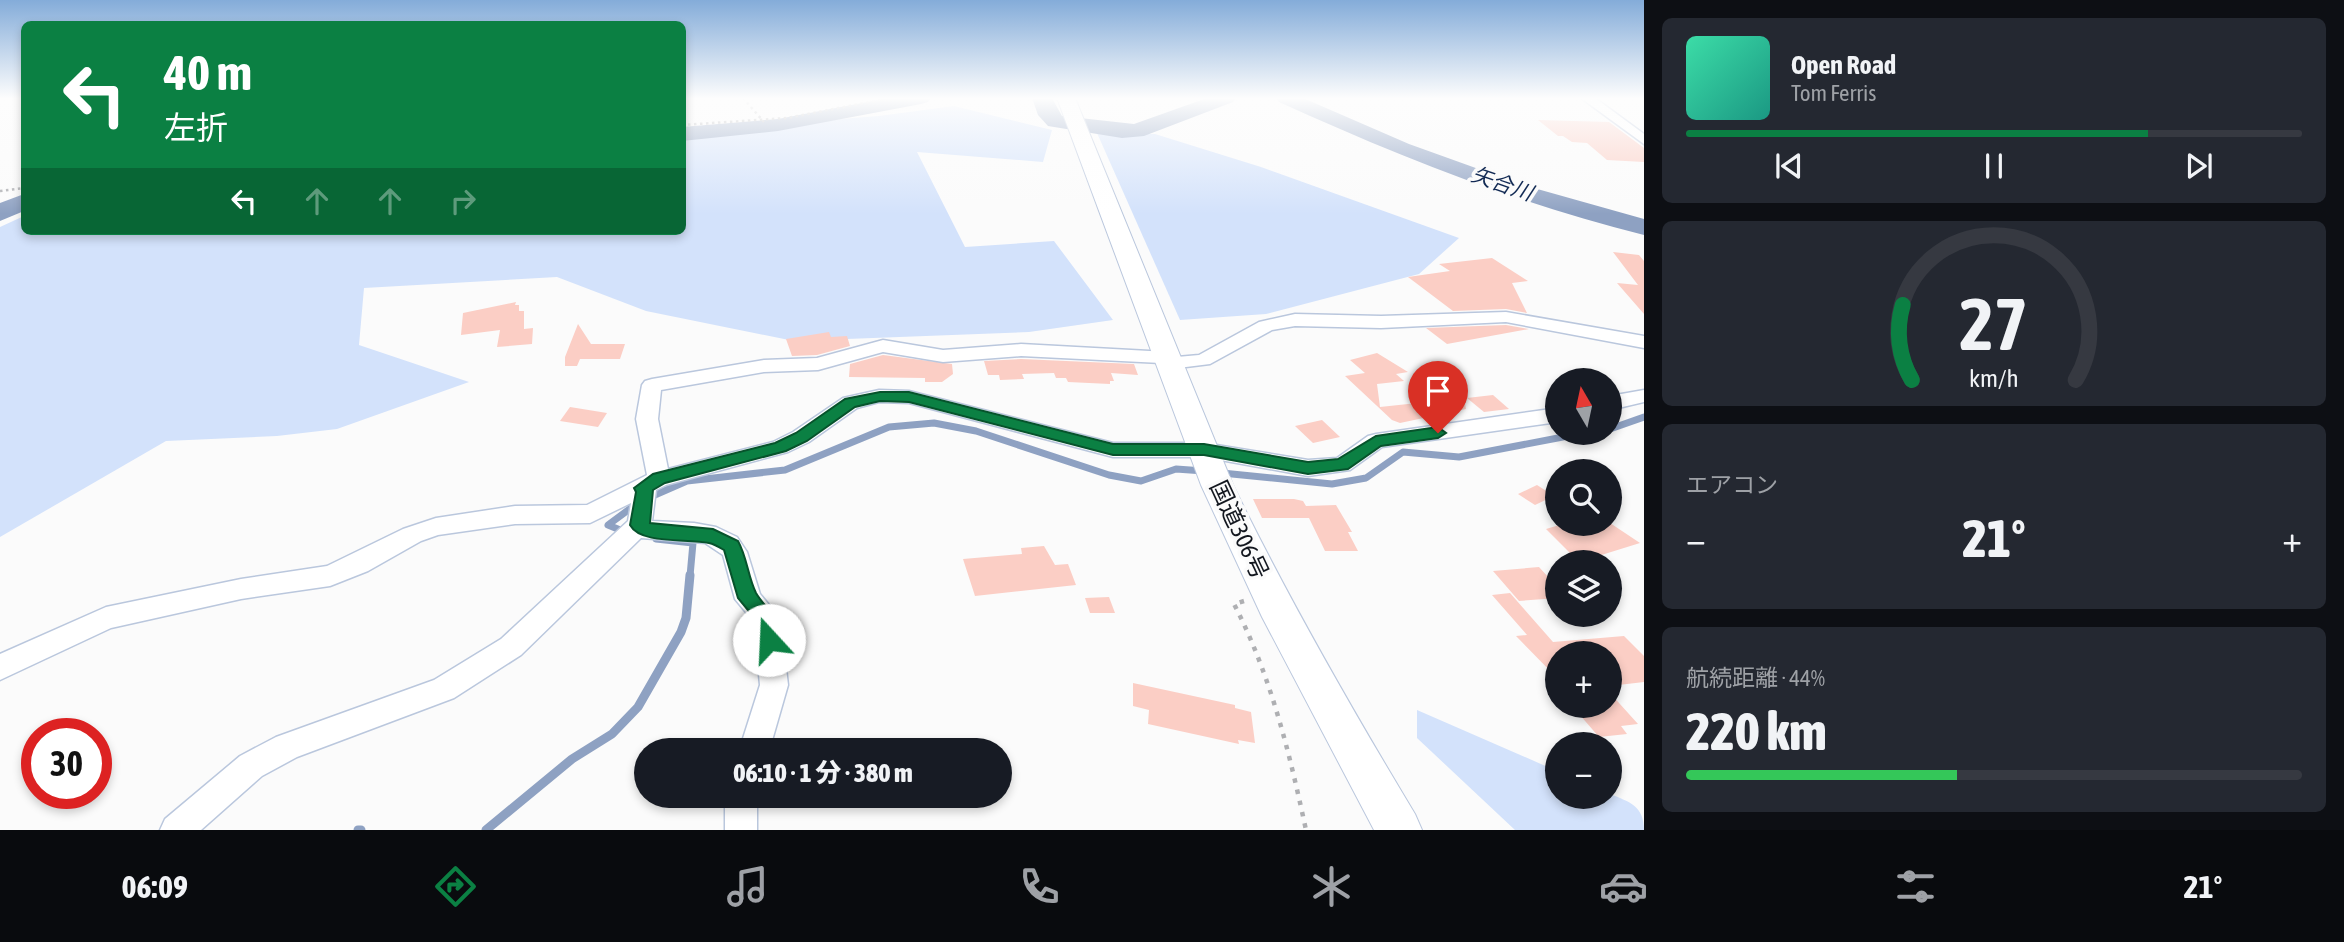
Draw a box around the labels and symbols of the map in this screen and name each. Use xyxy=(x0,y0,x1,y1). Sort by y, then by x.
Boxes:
water label: 矢合川 xyxy=(1469,161,1538,205)
pin xyxy=(1408,361,1468,433)
north arrow xyxy=(1545,368,1622,444)
street label: 国道306号 xyxy=(1205,476,1274,583)
position arrow xyxy=(732,603,806,677)
speed limit sign: 30 xyxy=(21,718,112,809)

